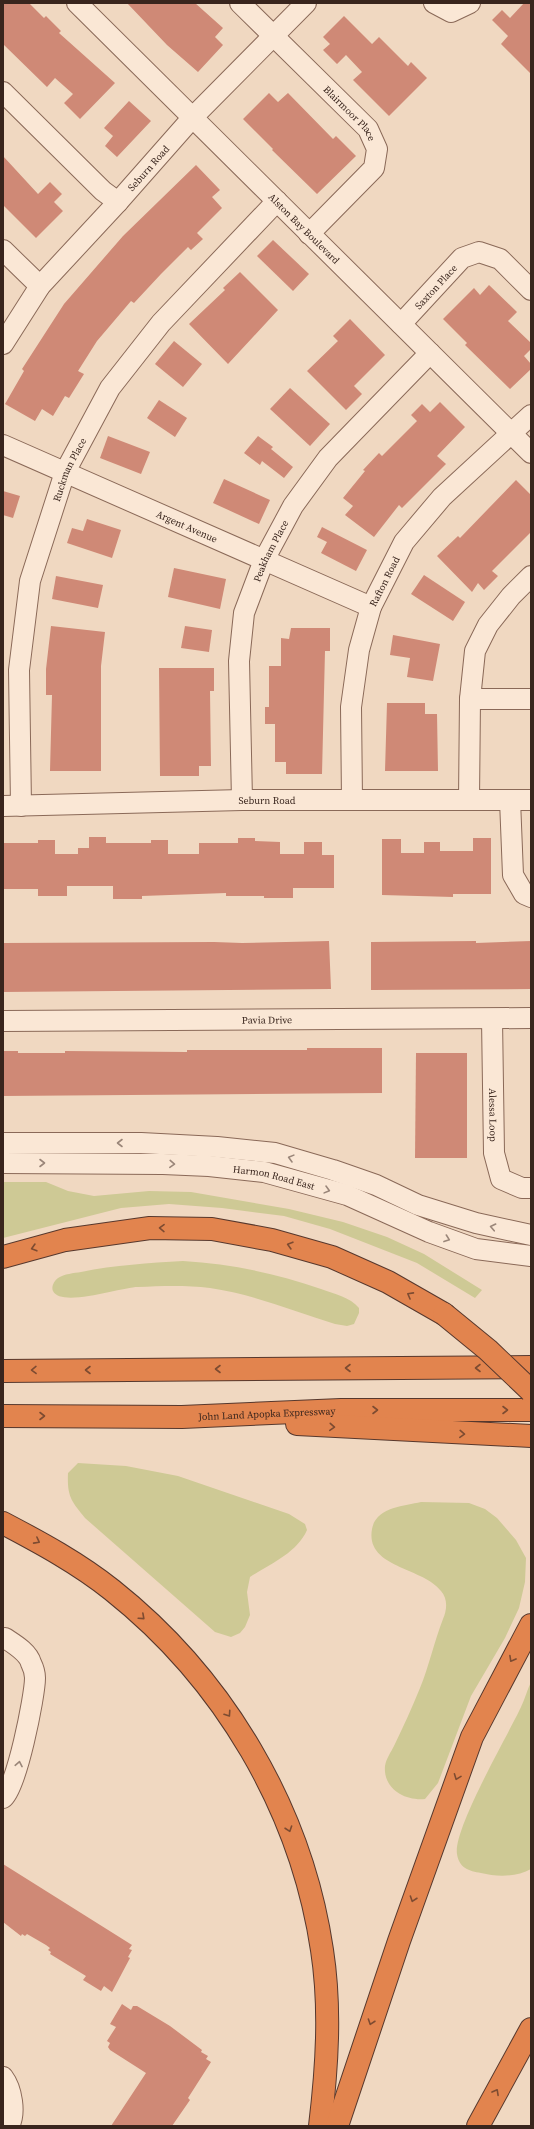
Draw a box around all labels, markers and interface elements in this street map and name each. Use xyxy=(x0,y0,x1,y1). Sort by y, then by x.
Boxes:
street label: Blairmoor Place xyxy=(321,83,379,143)
street label: Seburn Road xyxy=(124,142,172,193)
street label: Alston Bay Boulevard xyxy=(266,190,343,267)
street label: Saxton Place xyxy=(412,261,460,312)
street label: Ruckman Place xyxy=(49,435,89,503)
street label: Argent Avenue xyxy=(154,507,220,545)
street label: Peakham Place xyxy=(250,517,291,584)
street label: Rafton Road xyxy=(366,554,402,609)
street label: Seburn Road xyxy=(238,793,296,807)
street label: Pavia Drive xyxy=(242,1013,292,1026)
street label: Alessa Loop xyxy=(487,1088,500,1142)
one-way arrow xyxy=(117,1139,123,1147)
one-way arrow xyxy=(288,1154,295,1163)
one-way arrow xyxy=(39,1159,45,1167)
one-way arrow xyxy=(169,1160,175,1168)
street label: Harmon Road East xyxy=(232,1162,317,1192)
one-way arrow xyxy=(324,1185,331,1193)
one-way arrow xyxy=(490,1223,496,1231)
one-way arrow xyxy=(159,1224,165,1232)
one-way arrow xyxy=(444,1234,451,1242)
one-way arrow xyxy=(287,1241,294,1250)
one-way arrow xyxy=(31,1243,38,1252)
one-way arrow xyxy=(407,1292,414,1300)
one-way arrow xyxy=(345,1364,351,1372)
one-way arrow xyxy=(475,1364,481,1372)
one-way arrow xyxy=(215,1365,221,1373)
one-way arrow xyxy=(31,1366,37,1374)
one-way arrow xyxy=(85,1366,91,1374)
street label: John Land Apopka Expressway xyxy=(197,1404,337,1423)
one-way arrow xyxy=(372,1406,378,1414)
one-way arrow xyxy=(502,1406,508,1414)
one-way arrow xyxy=(39,1412,45,1420)
one-way arrow xyxy=(329,1422,335,1431)
one-way arrow xyxy=(459,1429,465,1438)
one-way arrow xyxy=(33,1537,41,1544)
one-way arrow xyxy=(138,1612,145,1619)
one-way arrow xyxy=(510,1655,517,1662)
one-way arrow xyxy=(223,1710,230,1717)
one-way arrow xyxy=(14,1761,22,1767)
one-way arrow xyxy=(453,1773,461,1780)
one-way arrow xyxy=(284,1825,293,1832)
one-way arrow xyxy=(410,1895,418,1902)
one-way arrow xyxy=(367,2018,376,2025)
one-way arrow xyxy=(492,2088,499,2096)

